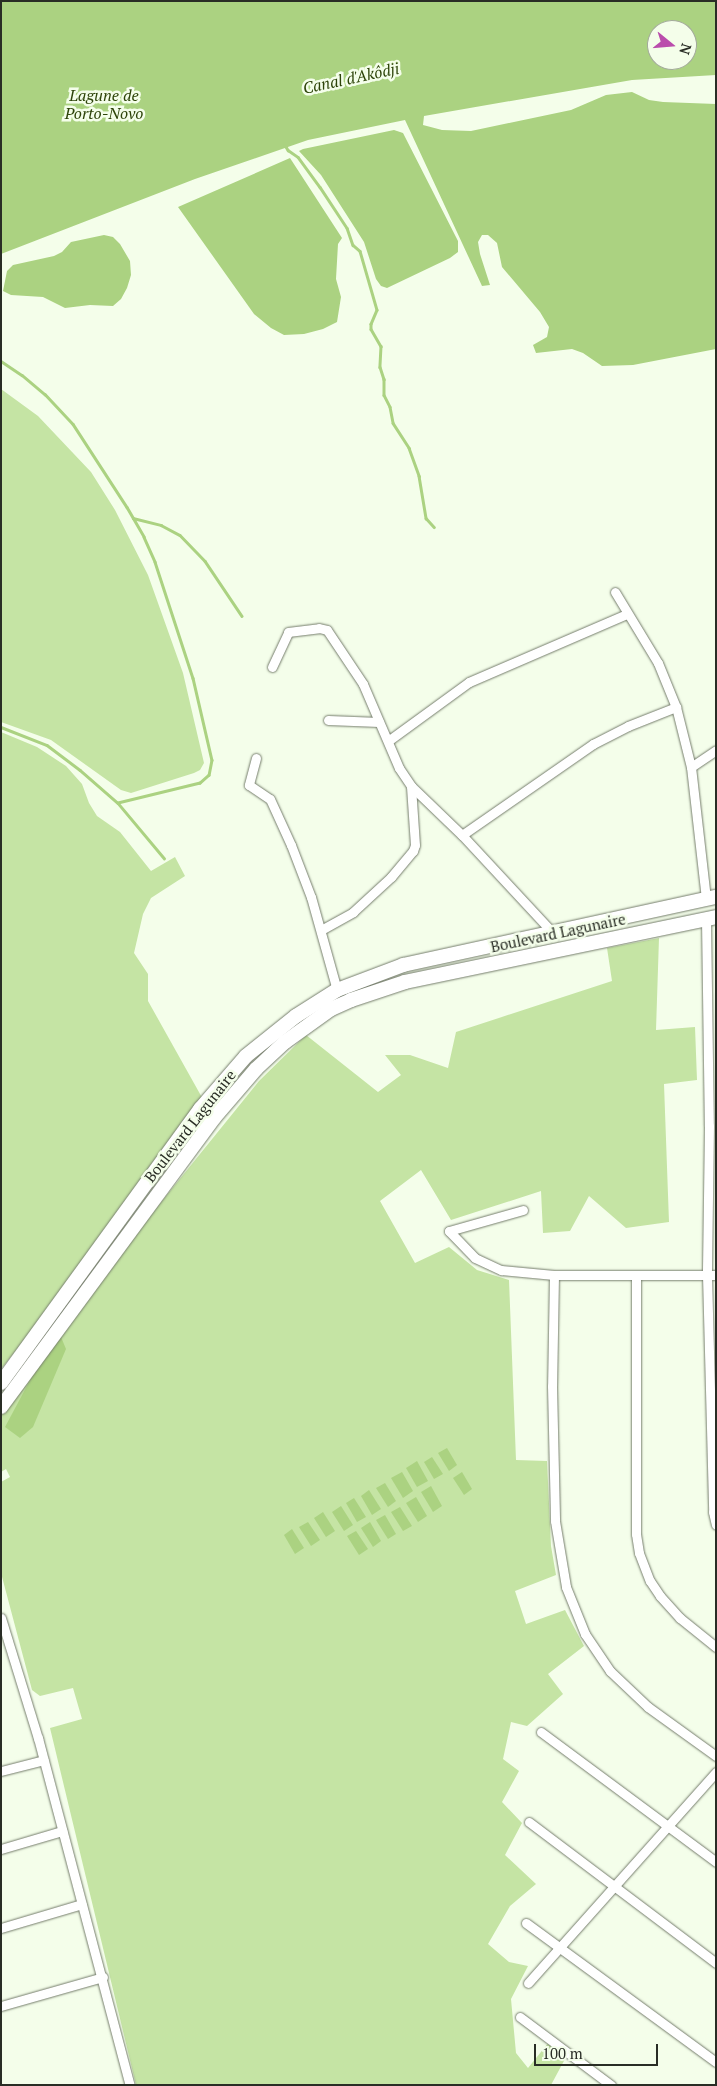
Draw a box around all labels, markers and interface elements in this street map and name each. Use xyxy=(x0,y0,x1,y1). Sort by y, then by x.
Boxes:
north arrow xyxy=(647,20,697,70)
text: N xyxy=(675,41,697,57)
water label: Canal d'Akôdji xyxy=(301,58,401,98)
water label: Lagune de Porto-Novo xyxy=(65,85,143,123)
street label: Boulevard Lagunaire xyxy=(489,910,627,956)
street label: Boulevard Lagunaire xyxy=(141,1066,239,1186)
scale bar xyxy=(537,2034,661,2066)
text: 100 m xyxy=(542,2043,583,2063)

